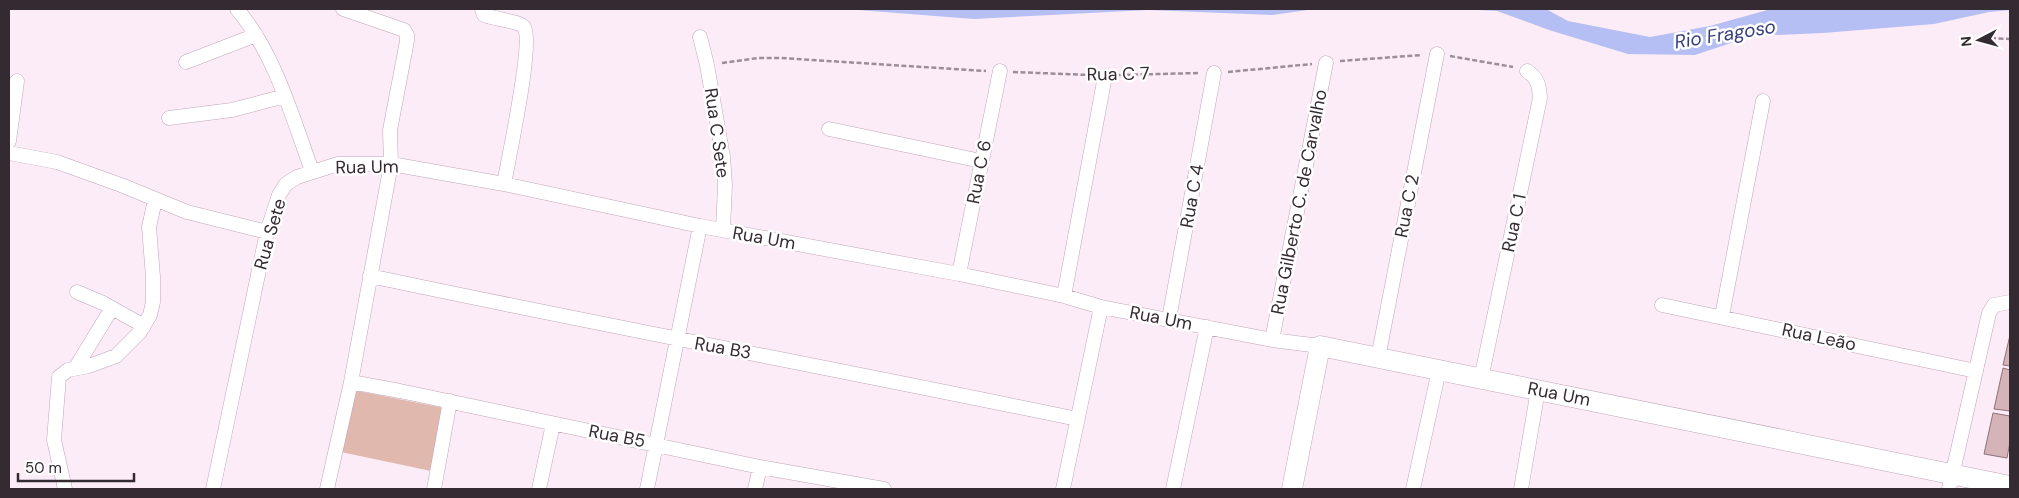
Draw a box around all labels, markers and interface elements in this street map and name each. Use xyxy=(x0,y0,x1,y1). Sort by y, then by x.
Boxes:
water label: Rio Fragoso xyxy=(1673,14,1777,54)
north arrow xyxy=(1954,15,2004,65)
text: N xyxy=(1957,35,1976,47)
street label: Rua C 7 xyxy=(1086,61,1150,87)
street label: Rua C Sete xyxy=(699,86,735,180)
street label: Rua Gilberto C. de Carvalho xyxy=(1265,87,1333,317)
street label: Rua C 6 xyxy=(961,138,997,206)
street label: Rua Um xyxy=(335,154,399,180)
street label: Rua C 4 xyxy=(1175,162,1209,230)
street label: Rua C 2 xyxy=(1389,172,1425,240)
street label: Rua C 1 xyxy=(1496,192,1532,254)
street label: Rua Sete xyxy=(248,196,292,272)
street label: Rua Um xyxy=(731,221,797,255)
street label: Rua Um xyxy=(1128,300,1194,336)
street label: Rua Leão xyxy=(1780,317,1858,357)
street label: Rua B3 xyxy=(693,331,753,365)
street label: Rua Um xyxy=(1526,376,1592,412)
street label: Rua B5 xyxy=(587,419,647,453)
scale bar xyxy=(18,450,134,482)
text: 50 m xyxy=(25,458,62,478)

